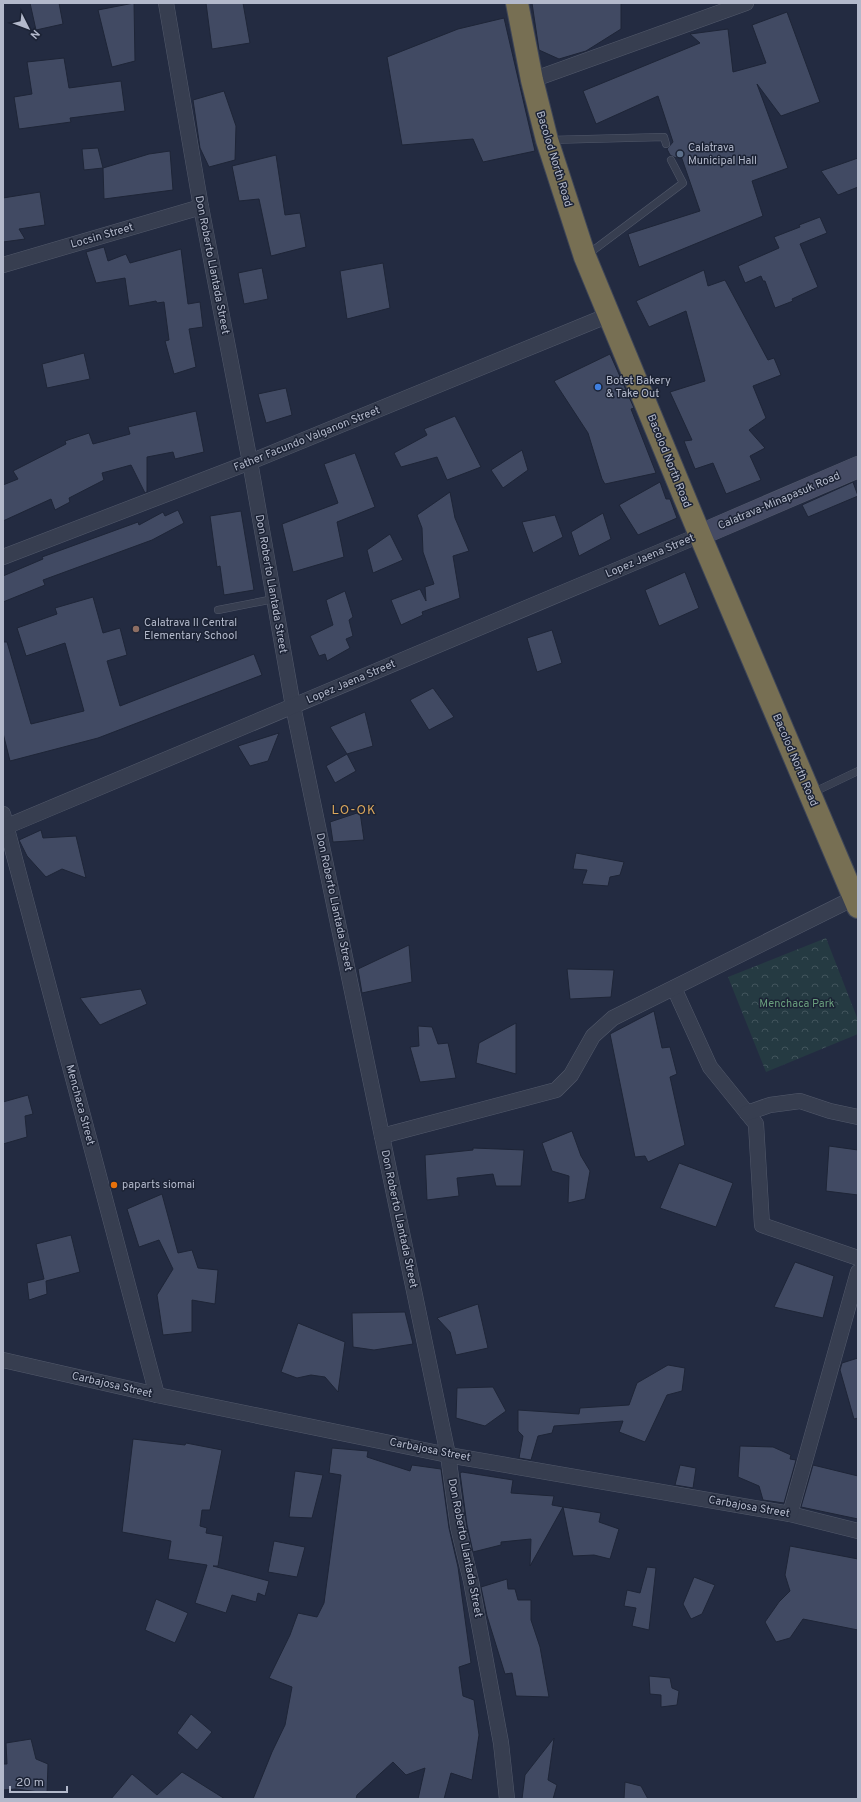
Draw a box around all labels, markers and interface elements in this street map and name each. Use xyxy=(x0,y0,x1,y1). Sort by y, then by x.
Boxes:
north arrow xyxy=(8,8,48,48)
text: N xyxy=(27,26,43,42)
street label: Bacolod North Road xyxy=(533,109,575,209)
place label: Calatrava Municipal Hall xyxy=(688,141,757,168)
marker: Calatrava Municipal Hall xyxy=(675,149,685,159)
street label: Don Roberto Llantada Street xyxy=(192,195,232,335)
street label: Locsin Street xyxy=(69,220,135,252)
place label: Botet Bakery & Take Out xyxy=(606,374,671,401)
marker: Botet Bakery & Take Out xyxy=(593,382,603,392)
street label: Father Facundo Valganon Street xyxy=(232,403,382,475)
street label: Bacolod North Road xyxy=(644,412,694,510)
street label: Calatrava-Minapasuk Road xyxy=(716,469,842,533)
street label: Don Roberto Llantada Street xyxy=(252,513,290,655)
street label: Lopez Jaena Street xyxy=(603,531,697,581)
place label: Calatrava II Central Elementary School xyxy=(144,616,237,643)
marker: Calatrava II Central Elementary School xyxy=(131,624,141,634)
street label: Lopez Jaena Street xyxy=(304,657,398,707)
street label: Bacolod North Road xyxy=(769,711,821,809)
district label: LO-OK xyxy=(332,803,376,819)
street label: Don Roberto Llantada Street xyxy=(313,832,355,972)
park label: Menchaca Park xyxy=(759,997,835,1011)
street label: Menchaca Street xyxy=(62,1063,98,1147)
street label: Don Roberto Llantada Street xyxy=(378,1149,420,1289)
place label: paparts siomai xyxy=(122,1178,195,1192)
marker: paparts siomai xyxy=(109,1180,119,1190)
street label: Carbajosa Street xyxy=(70,1369,154,1401)
street label: Carbajosa Street xyxy=(388,1435,472,1465)
street label: Don Roberto Llantada Street xyxy=(445,1478,485,1618)
street label: Carbajosa Street xyxy=(707,1493,791,1521)
scale bar xyxy=(10,1768,67,1794)
text: 20 m xyxy=(16,1775,44,1791)

